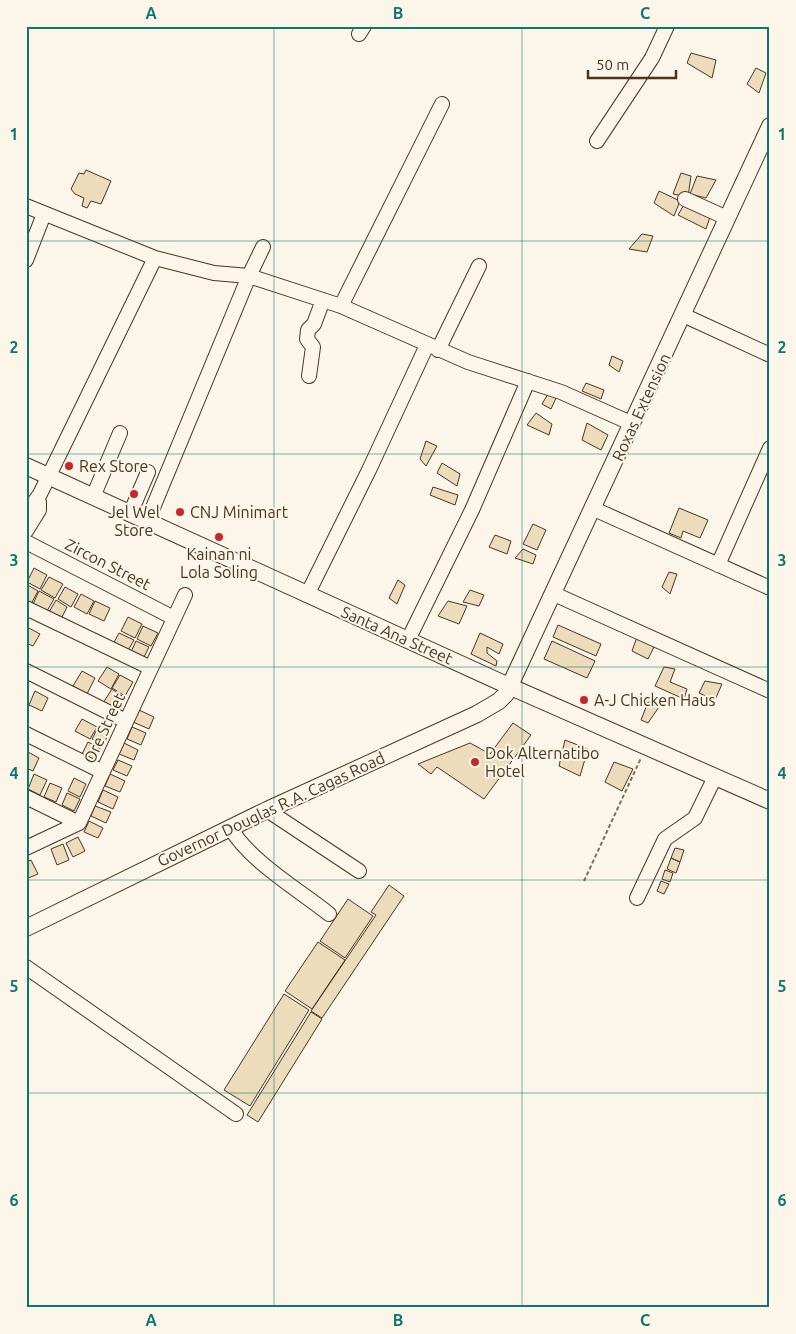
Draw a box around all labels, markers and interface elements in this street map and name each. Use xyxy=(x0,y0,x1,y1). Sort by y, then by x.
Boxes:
text: A xyxy=(145,4,157,22)
text: B xyxy=(393,4,403,22)
text: C xyxy=(640,4,650,22)
scale bar xyxy=(588,48,676,80)
text: 50 m xyxy=(596,56,629,73)
text: 1 xyxy=(9,125,19,143)
text: 1 xyxy=(777,125,787,143)
text: 2 xyxy=(9,338,19,356)
text: 2 xyxy=(777,338,787,356)
street label: Roxas Extension xyxy=(608,350,674,464)
place label: Rex Store xyxy=(79,457,148,475)
marker: Rex Store xyxy=(63,460,75,472)
marker: Jel Wel Store xyxy=(128,488,140,500)
place label: Jel Wel Store xyxy=(108,503,160,539)
place label: CNJ Minimart xyxy=(190,503,289,521)
marker: CNJ Minimart xyxy=(174,506,186,518)
marker: Kainan ni Lola Soling xyxy=(213,531,225,543)
street label: Zircon Street xyxy=(62,535,154,594)
place label: Kainan ni Lola Soling xyxy=(180,545,258,581)
text: 3 xyxy=(9,551,19,569)
text: 3 xyxy=(777,551,787,569)
street label: Santa Ana Street xyxy=(339,602,456,668)
street label: Ore Street xyxy=(80,689,128,766)
place label: A-J Chicken Haus xyxy=(594,691,716,709)
marker: A-J Chicken Haus xyxy=(578,694,590,706)
place label: Dok Alternatibo Hotel xyxy=(485,744,599,780)
street label: Governor Douglas R.A. Cagas Road xyxy=(154,748,388,870)
marker: Dok Alternatibo Hotel xyxy=(469,756,481,768)
text: 4 xyxy=(9,764,19,782)
text: 4 xyxy=(777,764,787,782)
text: 5 xyxy=(9,977,19,995)
text: 5 xyxy=(777,977,787,995)
text: 6 xyxy=(9,1191,19,1209)
text: 6 xyxy=(777,1191,787,1209)
text: A xyxy=(145,1311,157,1329)
text: B xyxy=(393,1311,403,1329)
text: C xyxy=(640,1311,650,1329)

